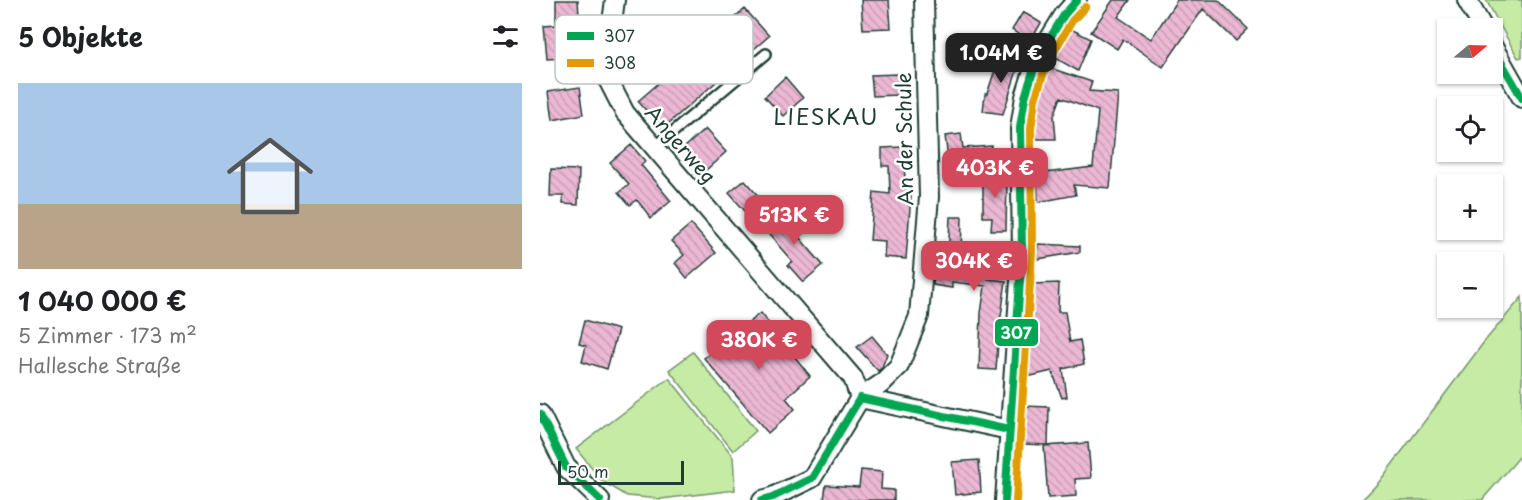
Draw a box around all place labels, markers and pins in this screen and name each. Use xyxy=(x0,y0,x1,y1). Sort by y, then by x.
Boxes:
pin: 1.04M € xyxy=(946,33,1056,84)
pin: 403K € xyxy=(946,148,1044,199)
pin: 513K € xyxy=(745,195,843,246)
pin: 304K € xyxy=(925,241,1023,292)
pin: 380K € xyxy=(710,320,808,371)

